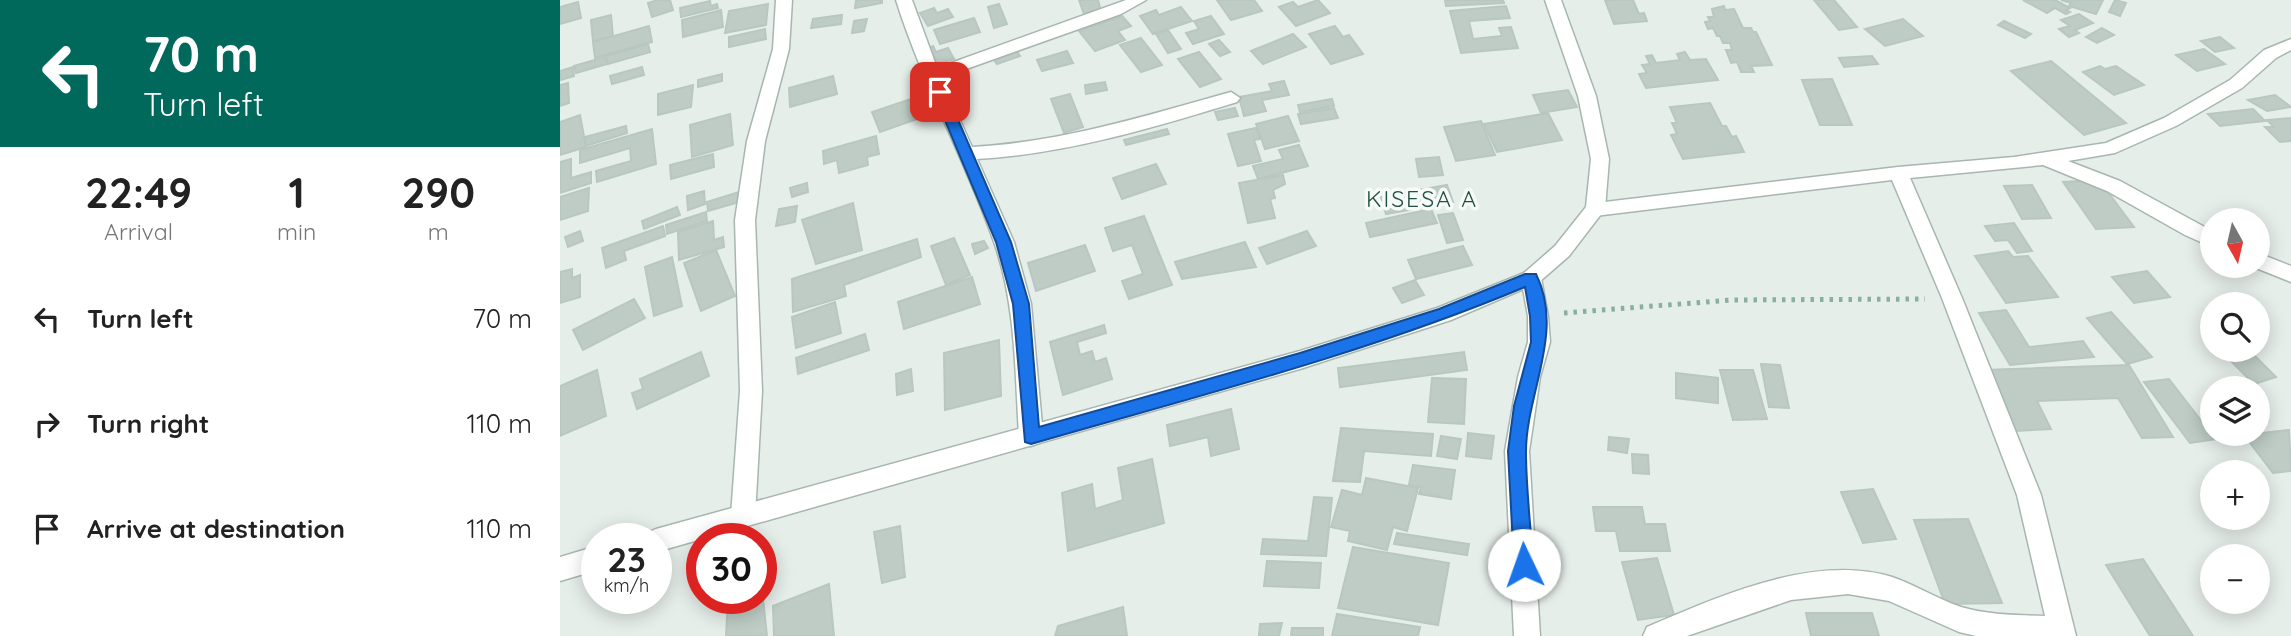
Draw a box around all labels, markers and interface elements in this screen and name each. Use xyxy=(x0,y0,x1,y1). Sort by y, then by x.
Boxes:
text: 70 m xyxy=(143,23,259,84)
icon: left xyxy=(28,28,119,119)
pin xyxy=(910,62,970,122)
icon: arrive xyxy=(921,73,959,111)
text: Turn left xyxy=(143,84,264,124)
text: 22:49 xyxy=(85,166,192,219)
text: 1 xyxy=(289,166,305,219)
text: 290 xyxy=(401,166,475,219)
district label: KISESA A xyxy=(1366,184,1478,213)
north arrow xyxy=(2200,208,2270,278)
map controls xyxy=(2200,208,2270,614)
text: Arrival xyxy=(104,217,173,246)
text: min xyxy=(277,217,316,246)
text: m xyxy=(428,217,449,246)
button: search xyxy=(2200,292,2270,362)
icon: left xyxy=(28,300,66,338)
text: Turn left xyxy=(87,302,194,335)
text: 70 m xyxy=(472,302,532,335)
button: layers xyxy=(2200,376,2270,446)
icon: right xyxy=(28,405,66,443)
text: Turn right xyxy=(87,407,209,440)
text: 110 m xyxy=(466,407,532,440)
button: + xyxy=(2200,460,2270,530)
icon: arrive xyxy=(28,510,66,548)
text: Arrive at destination xyxy=(87,512,345,545)
text: 110 m xyxy=(466,512,532,545)
speed limit sign: 30 xyxy=(686,523,777,614)
position arrow xyxy=(1487,528,1561,602)
text: 23 xyxy=(607,537,646,581)
button: − xyxy=(2200,544,2270,614)
text: km/h xyxy=(604,574,649,597)

